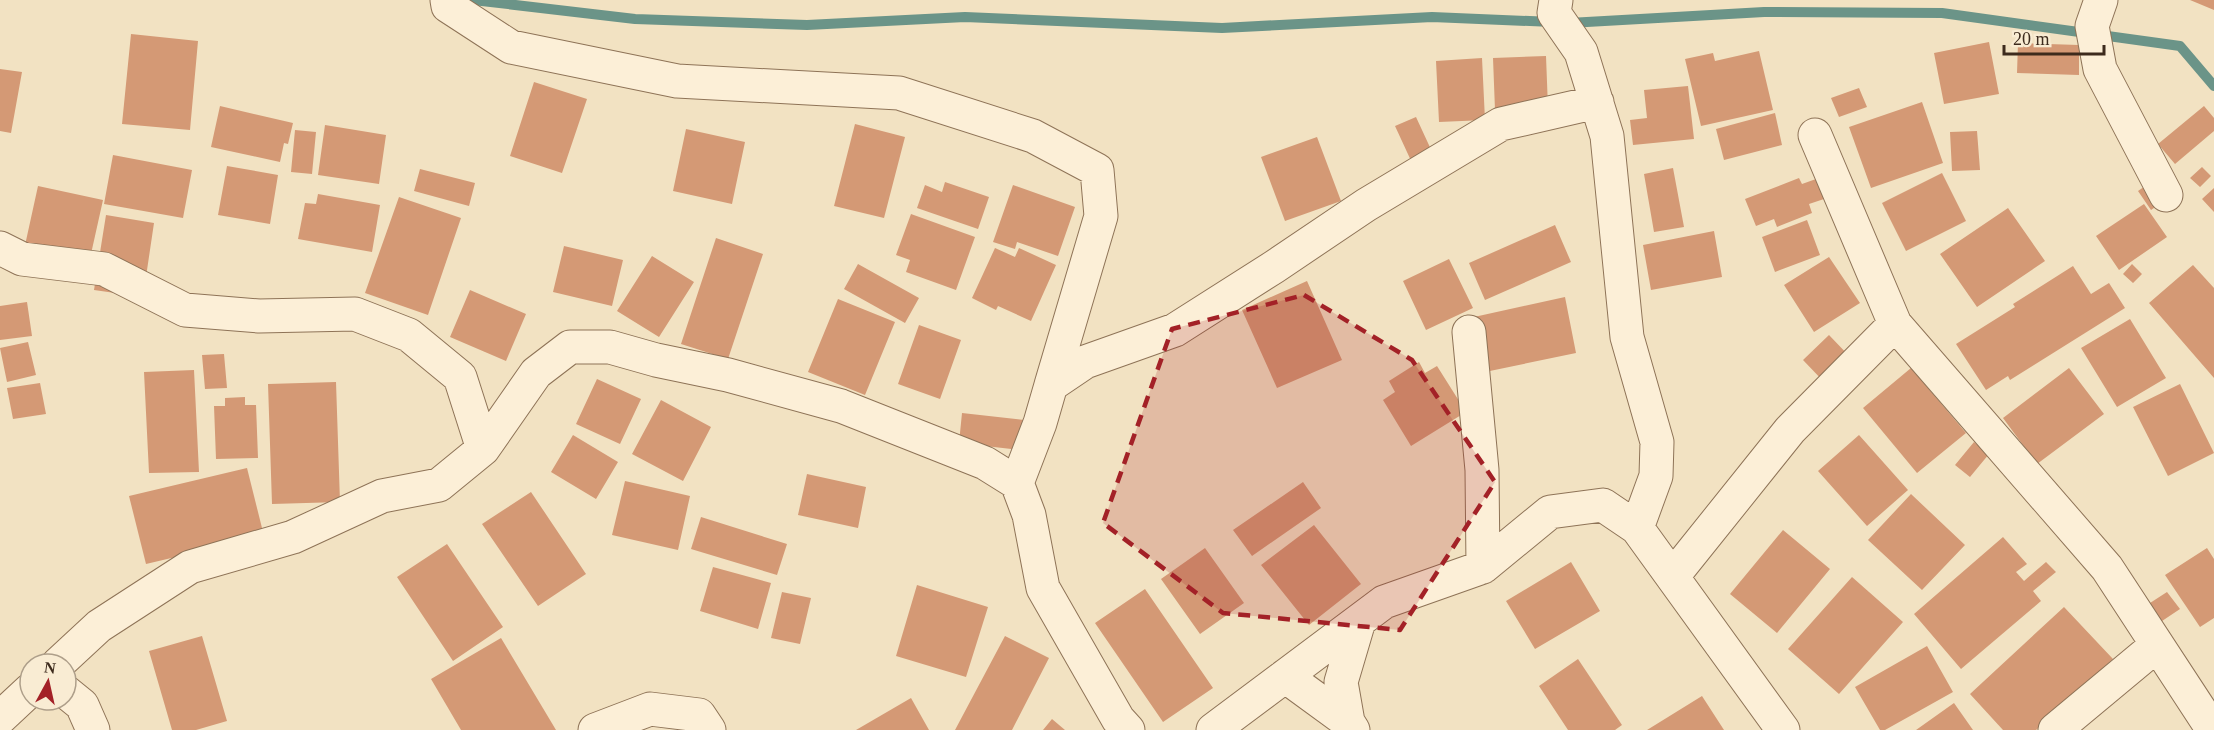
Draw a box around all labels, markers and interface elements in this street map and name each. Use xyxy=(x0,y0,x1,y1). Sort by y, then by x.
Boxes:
scale bar xyxy=(2004,18,2104,56)
text: 20 m xyxy=(2013,29,2050,49)
north arrow xyxy=(18,652,78,712)
text: N xyxy=(43,658,57,677)

